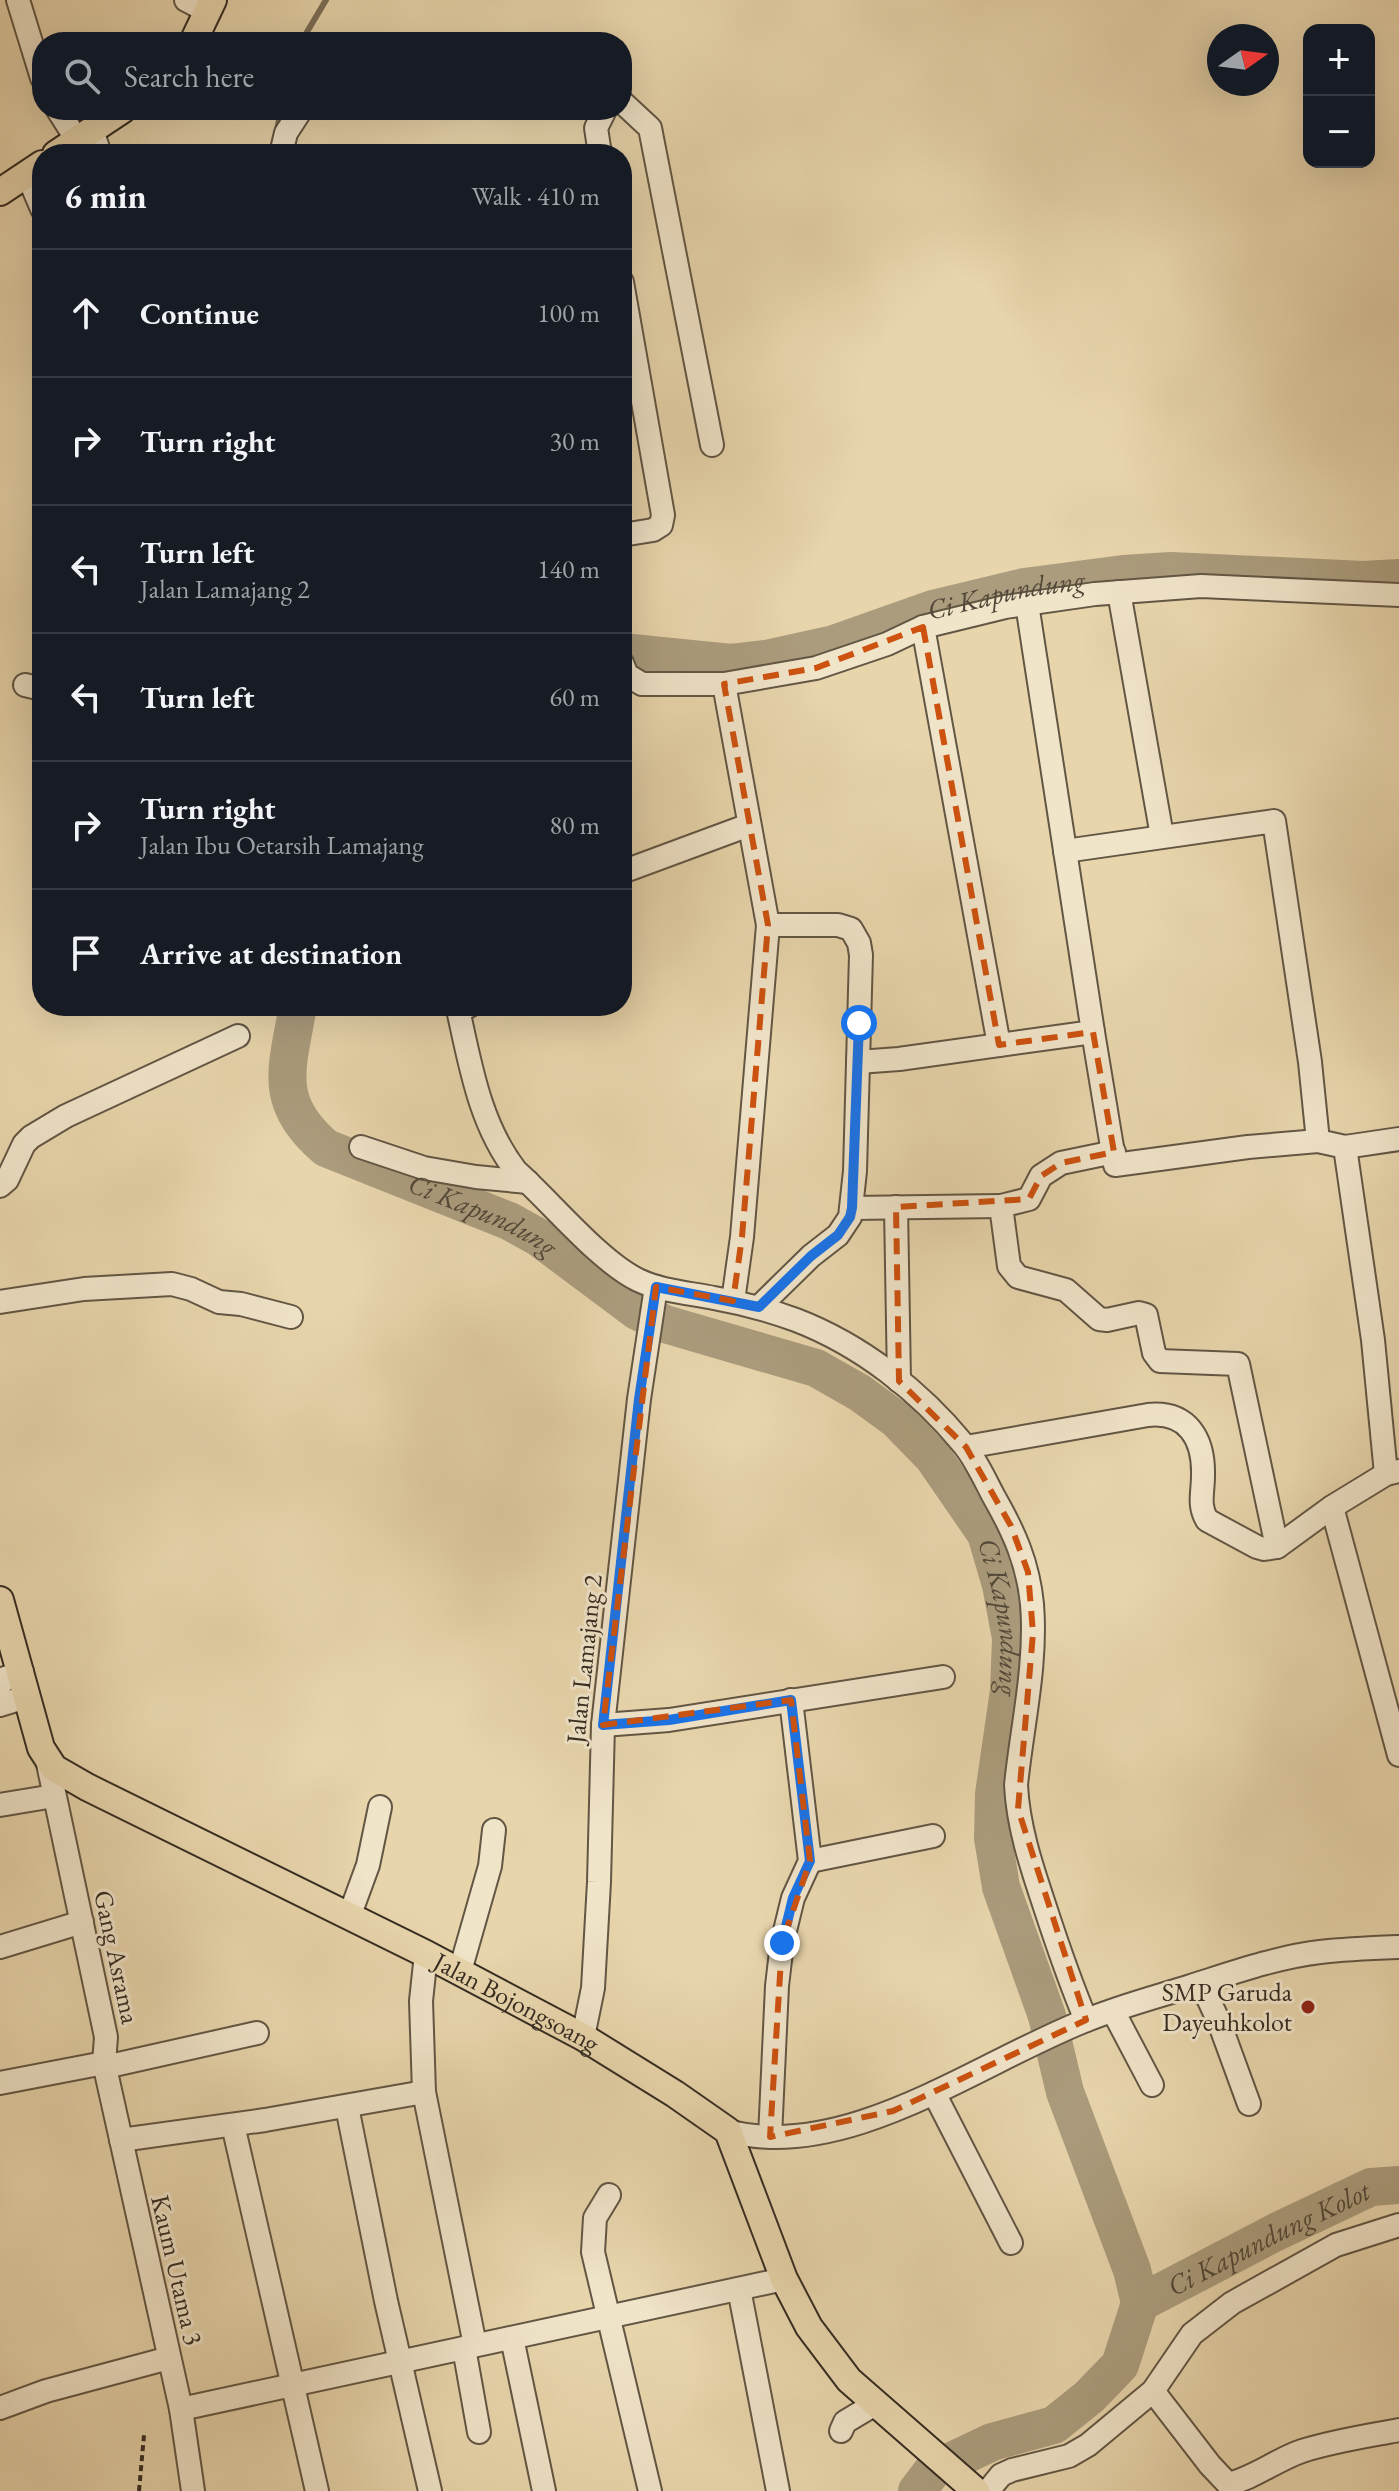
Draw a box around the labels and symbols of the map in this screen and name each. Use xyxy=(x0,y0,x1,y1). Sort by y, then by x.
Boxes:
north arrow xyxy=(1207,24,1279,96)
water label: Ci Kapundung xyxy=(923,561,1088,628)
route start xyxy=(841,1005,877,1041)
water label: Ci Kapundung xyxy=(403,1165,566,1264)
water label: Ci Kapundung xyxy=(970,1534,1029,1698)
street label: Jalan Lamajang 2 xyxy=(558,1572,610,1747)
street label: Gang Asrama xyxy=(86,1887,148,2027)
route end xyxy=(764,1925,800,1961)
street label: Jalan Bojongsoang xyxy=(426,1943,607,2060)
place label: SMP Garuda Dayeuhkolot xyxy=(1162,1975,1293,2039)
marker: SMP Garuda Dayeuhkolot xyxy=(1299,1998,1317,2016)
water label: Ci Kapundung Kolot xyxy=(1161,2171,1377,2304)
street label: Kaum Utama 3 xyxy=(143,2192,211,2348)

